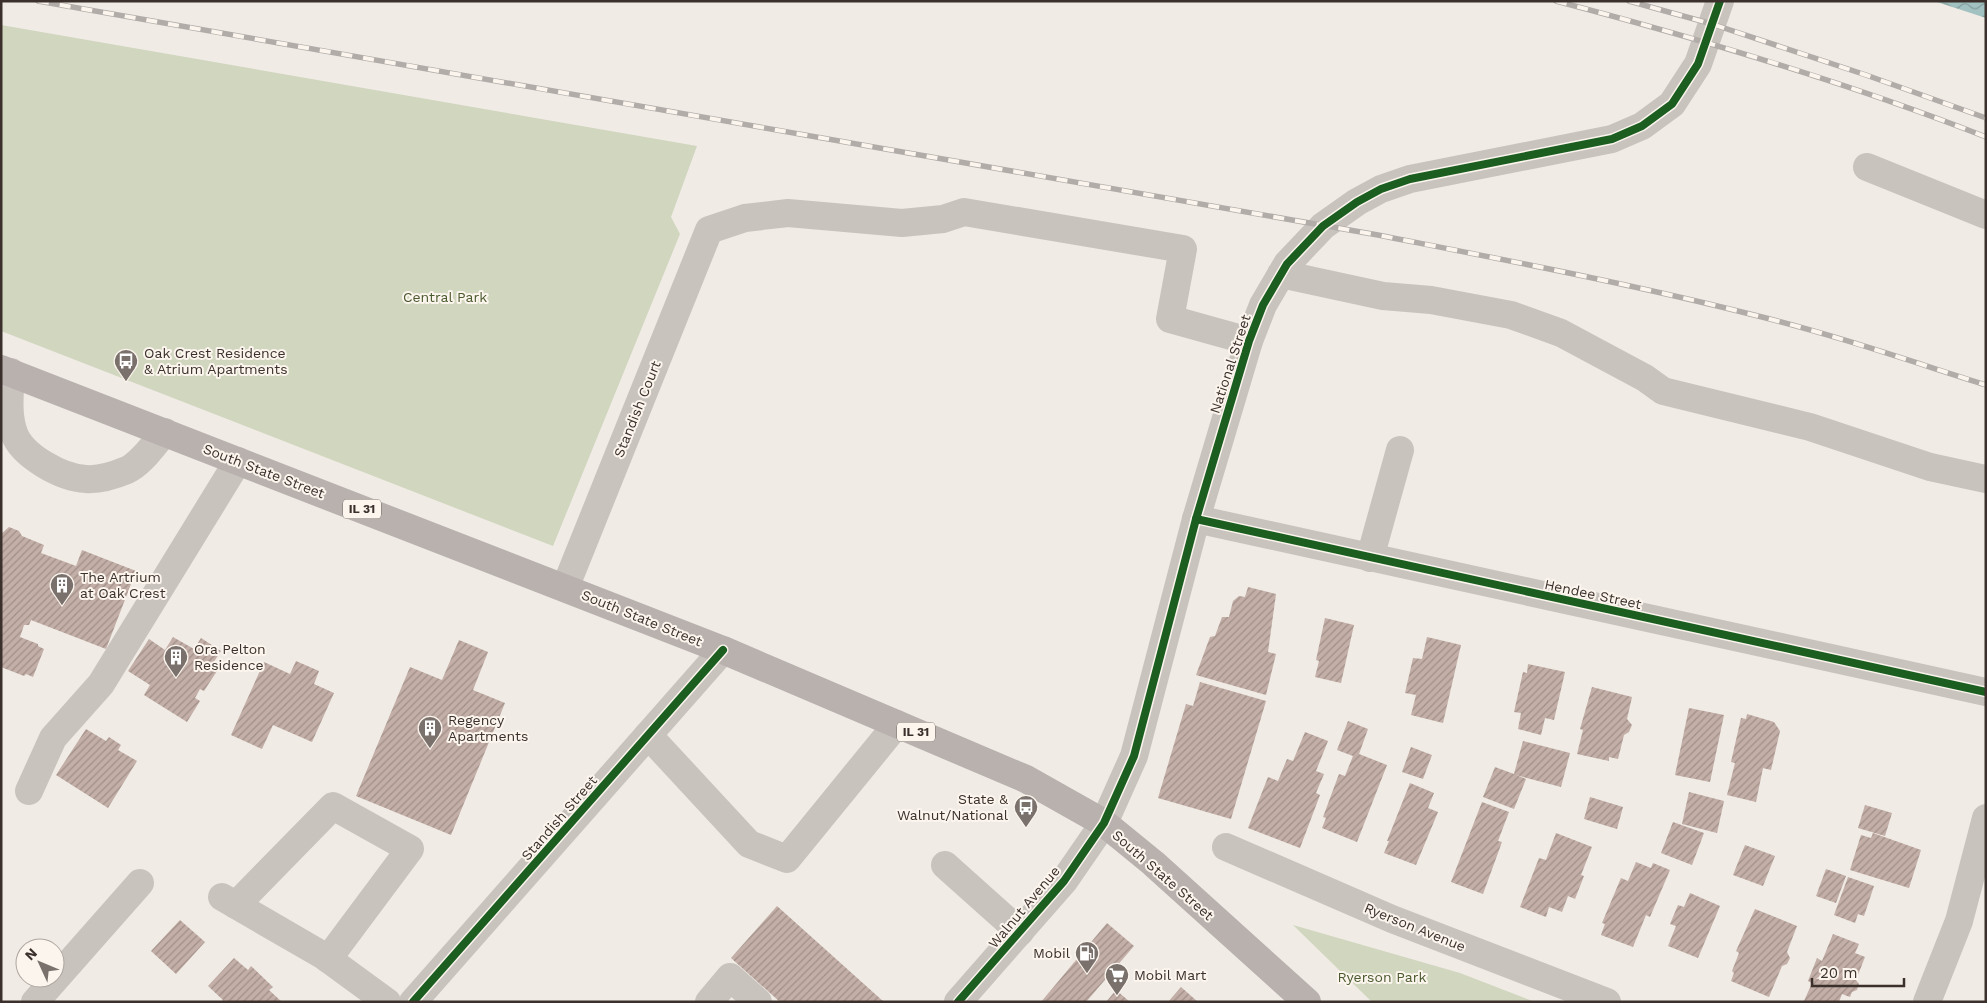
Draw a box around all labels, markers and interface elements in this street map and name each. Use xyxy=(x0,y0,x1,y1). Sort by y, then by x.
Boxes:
park label: Central Park xyxy=(403,289,487,305)
street label: National Street xyxy=(1206,312,1254,416)
place label: Oak Crest Residence & Atrium Apartments xyxy=(144,345,288,377)
bus stop icon: Oak Crest Residence & Atrium Apartments xyxy=(113,348,139,382)
street label: Standish Court xyxy=(610,358,664,460)
street label: South State Street xyxy=(201,440,327,502)
road number: IL 31 xyxy=(343,499,381,518)
place label: The Artrium at Oak Crest xyxy=(80,569,166,601)
building icon: The Artrium at Oak Crest xyxy=(49,572,75,606)
street label: Hendee Street xyxy=(1543,576,1643,612)
street label: South State Street xyxy=(579,586,705,650)
place label: Ora Pelton Residence xyxy=(194,641,266,673)
building icon: Ora Pelton Residence xyxy=(163,644,189,678)
place label: Regency Apartments xyxy=(448,712,528,744)
building icon: Regency Apartments xyxy=(417,715,443,749)
road number: IL 31 xyxy=(897,722,935,742)
street label: Standish Street xyxy=(518,772,600,864)
place label: State & Walnut/National xyxy=(897,791,1009,823)
bus stop icon: State & Walnut/National xyxy=(1013,794,1039,828)
street label: South State Street xyxy=(1109,827,1217,923)
street label: Walnut Avenue xyxy=(985,863,1063,951)
street label: Ryerson Avenue xyxy=(1362,899,1468,955)
north arrow xyxy=(15,938,65,988)
fuel station icon: Mobil xyxy=(1074,940,1100,974)
text: N xyxy=(21,945,40,963)
place label: Mobil xyxy=(1033,945,1071,961)
scale bar xyxy=(1812,956,1904,988)
supermarket icon: Mobil Mart xyxy=(1104,962,1130,996)
text: 20 m xyxy=(1820,964,1858,982)
place label: Mobil Mart xyxy=(1134,967,1206,983)
park label: Ryerson Park xyxy=(1338,969,1426,985)

